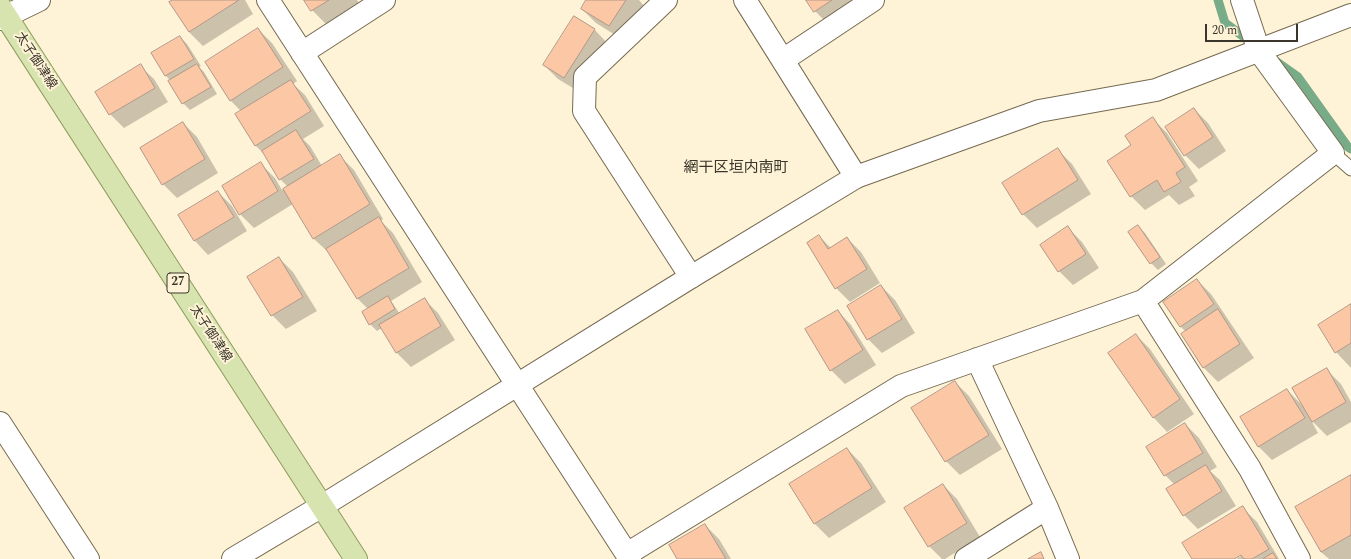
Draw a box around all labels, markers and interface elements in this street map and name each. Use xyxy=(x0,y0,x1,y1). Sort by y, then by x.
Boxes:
scale bar xyxy=(1207,16,1300,42)
text: 20 m xyxy=(1212,21,1237,40)
street label: 太子御津線 xyxy=(11,29,59,93)
district label: 網干区垣内南町 xyxy=(684,160,788,178)
road number: 27 xyxy=(167,273,189,293)
street label: 太子御津線 xyxy=(186,302,234,366)

